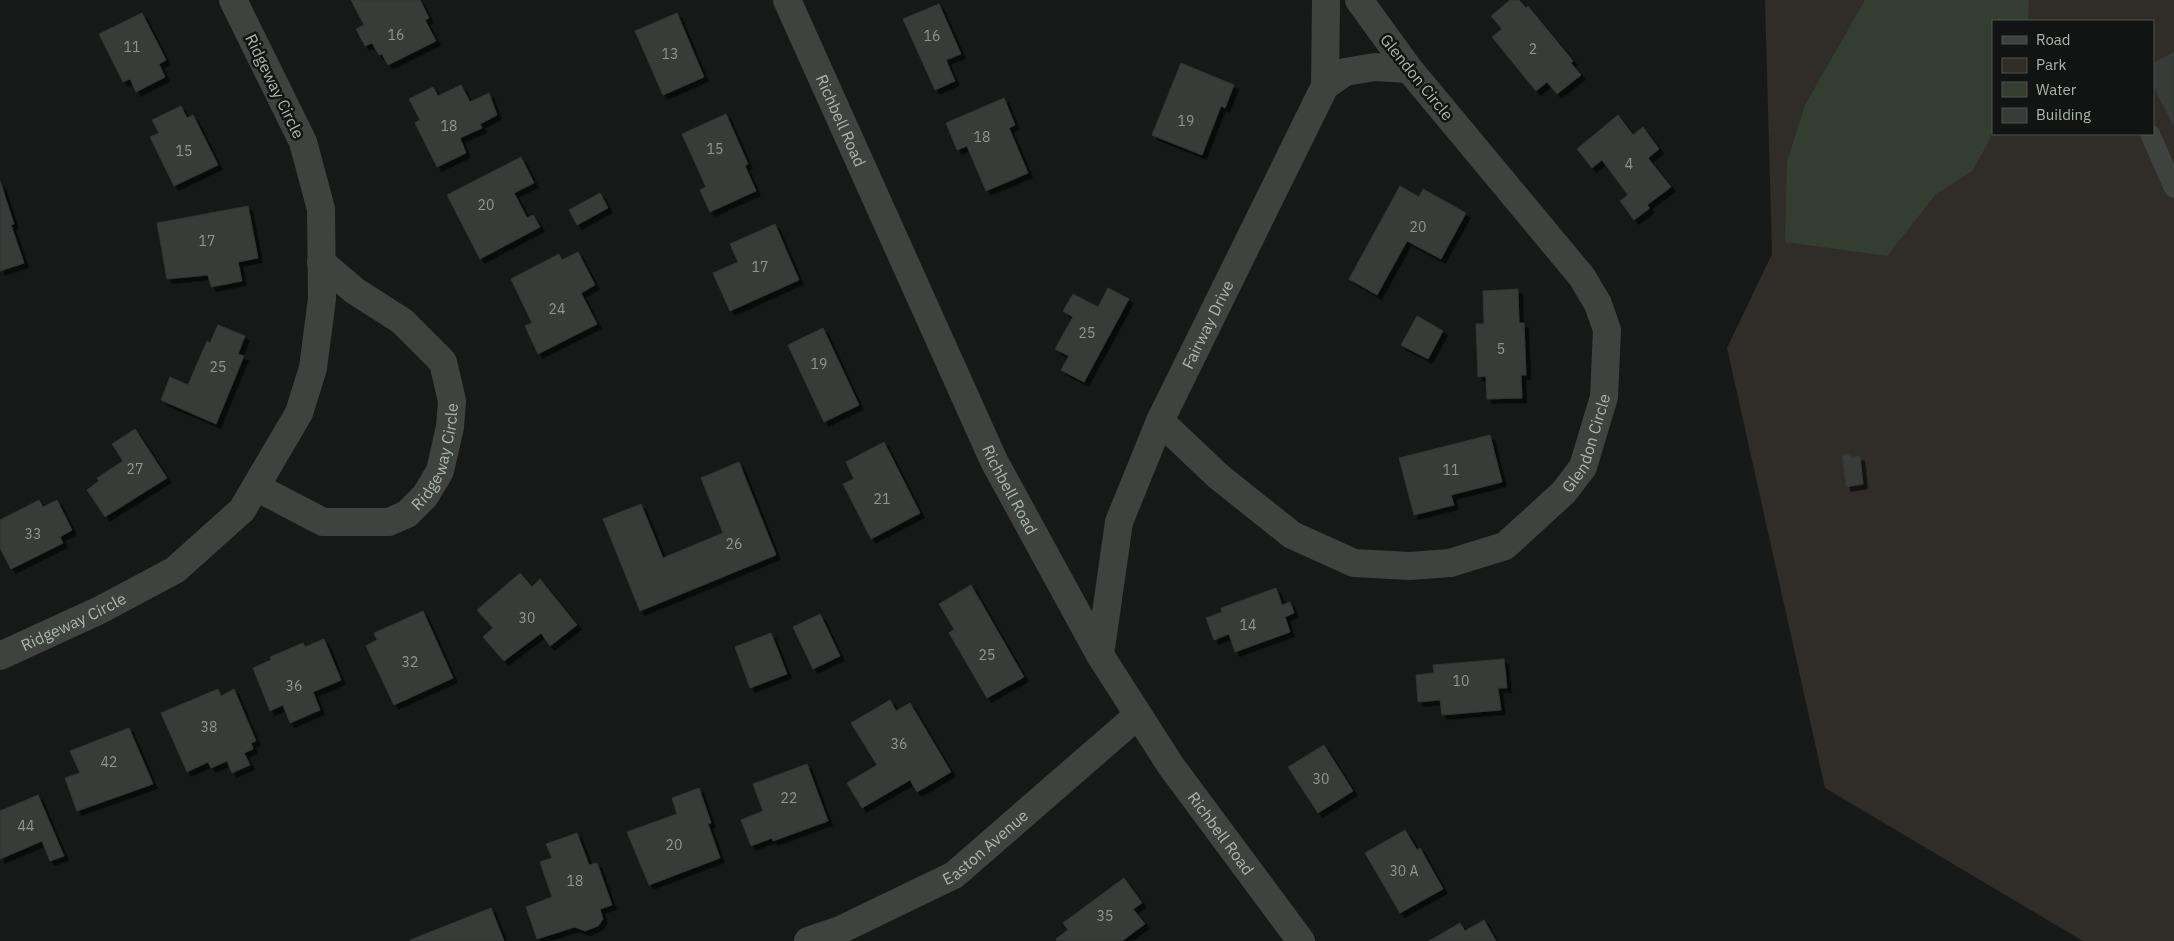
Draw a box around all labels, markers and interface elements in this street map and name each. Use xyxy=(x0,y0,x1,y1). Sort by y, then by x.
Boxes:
legend xyxy=(1992,20,2154,135)
house number: 16 xyxy=(388,26,404,44)
house number: 16 xyxy=(924,27,940,45)
street label: Ridgeway Circle xyxy=(241,30,309,142)
street label: Glendon Circle xyxy=(1376,30,1458,124)
text: Road xyxy=(2036,30,2071,49)
house number: 11 xyxy=(124,38,140,56)
house number: 2 xyxy=(1529,40,1537,58)
house number: 13 xyxy=(662,45,678,63)
text: Park xyxy=(2036,55,2066,74)
street label: Richbell Road xyxy=(812,71,870,170)
text: Water xyxy=(2036,80,2077,99)
text: Building xyxy=(2036,105,2091,124)
house number: 19 xyxy=(1178,112,1194,130)
house number: 18 xyxy=(441,117,457,135)
house number: 18 xyxy=(974,128,990,146)
house number: 15 xyxy=(707,140,723,158)
house number: 15 xyxy=(176,142,192,160)
house number: 4 xyxy=(1625,155,1633,173)
house number: 20 xyxy=(478,196,494,214)
house number: 20 xyxy=(1410,218,1426,236)
house number: 17 xyxy=(199,232,215,250)
house number: 17 xyxy=(752,258,768,276)
street label: Fairway Drive xyxy=(1177,277,1238,372)
house number: 24 xyxy=(549,300,565,318)
house number: 25 xyxy=(1079,324,1095,342)
house number: 5 xyxy=(1497,340,1505,358)
house number: 19 xyxy=(811,355,827,373)
house number: 25 xyxy=(210,358,226,376)
street label: Glendon Circle xyxy=(1557,391,1614,497)
street label: Ridgeway Circle xyxy=(407,402,462,514)
street label: Richbell Road xyxy=(978,442,1042,538)
house number: 27 xyxy=(127,460,143,478)
house number: 11 xyxy=(1443,461,1459,479)
house number: 21 xyxy=(874,490,890,508)
house number: 33 xyxy=(25,525,41,543)
house number: 26 xyxy=(726,535,742,553)
street label: Ridgeway Circle xyxy=(18,588,130,655)
house number: 30 xyxy=(519,609,535,627)
house number: 14 xyxy=(1240,616,1256,634)
house number: 25 xyxy=(979,646,995,664)
house number: 32 xyxy=(402,653,418,671)
house number: 10 xyxy=(1453,672,1469,690)
house number: 36 xyxy=(286,677,302,695)
house number: 38 xyxy=(201,718,217,736)
house number: 36 xyxy=(891,735,907,753)
house number: 42 xyxy=(101,753,117,771)
house number: 30 xyxy=(1313,770,1329,788)
street label: Richbell Road xyxy=(1184,788,1258,879)
house number: 22 xyxy=(781,789,797,807)
street label: Easton Avenue xyxy=(939,805,1032,889)
house number: 44 xyxy=(18,817,34,835)
house number: 20 xyxy=(666,836,682,854)
house number: 30 A xyxy=(1389,862,1419,880)
house number: 18 xyxy=(567,872,583,890)
house number: 35 xyxy=(1097,907,1113,925)

